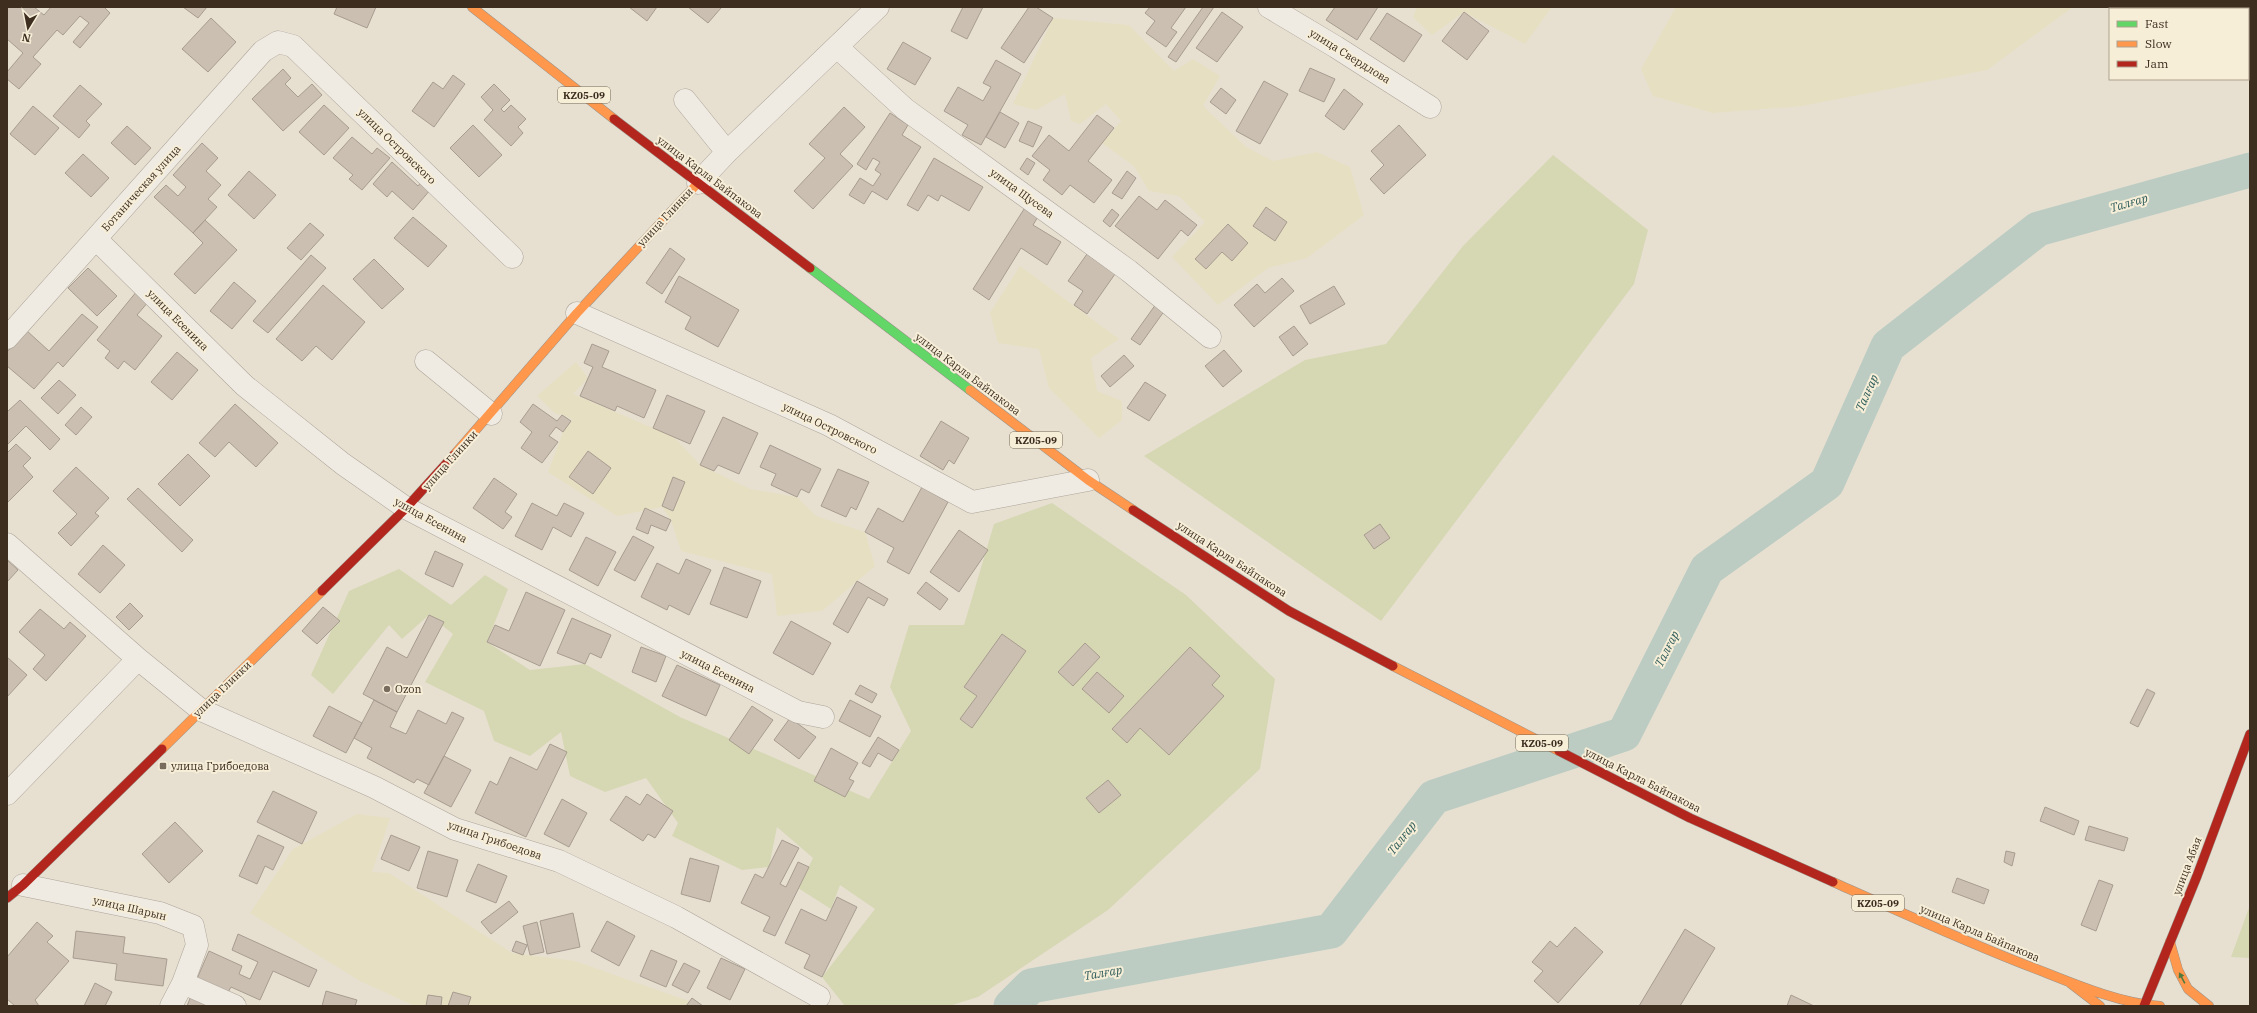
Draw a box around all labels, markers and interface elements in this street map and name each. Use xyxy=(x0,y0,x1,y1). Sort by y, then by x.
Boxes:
north arrow xyxy=(8,8,48,48)
legend xyxy=(2109,8,2249,80)
text: Fast xyxy=(2145,16,2169,31)
street label: улица Свердлова xyxy=(1307,25,1393,87)
text: N xyxy=(20,30,32,45)
text: Slow xyxy=(2145,36,2172,51)
text: Jam xyxy=(2145,56,2169,71)
road number: KZ05-09 xyxy=(558,87,610,103)
street label: улица Островского xyxy=(355,105,439,187)
street label: улица Карла Байпакова xyxy=(654,133,766,221)
street label: Ботаническая улица xyxy=(98,142,184,234)
street label: улица Щусева xyxy=(987,165,1057,221)
street label: улица Глинки xyxy=(634,185,696,249)
water label: Талғар xyxy=(2108,190,2150,215)
street label: улица Есенина xyxy=(144,286,212,354)
street label: улица Карла Байпакова xyxy=(912,330,1024,418)
water label: Талғар xyxy=(1852,372,1881,413)
street label: улица Островского xyxy=(780,399,880,457)
street label: улица Глинки xyxy=(420,427,480,493)
road number: KZ05-09 xyxy=(1010,432,1062,448)
street label: улица Есенина xyxy=(392,494,470,546)
street label: улица Карла Байпакова xyxy=(1174,518,1290,600)
water label: Талғар xyxy=(1651,628,1682,669)
street label: улица Есенина xyxy=(679,646,757,696)
street label: улица Глинки xyxy=(190,658,254,720)
place label: Ozon xyxy=(395,682,422,696)
marker: Ozon xyxy=(382,684,392,694)
road number: KZ05-09 xyxy=(1516,735,1568,751)
street label: улица Карла Байпакова xyxy=(1583,745,1703,815)
place label: улица Грибоедова xyxy=(171,759,269,773)
marker: улица Грибоедова xyxy=(158,761,168,771)
street label: улица Грибоедова xyxy=(446,817,544,863)
water label: Талғар xyxy=(1384,818,1419,858)
street label: улица Абая xyxy=(2170,835,2204,897)
street label: улица Шарын xyxy=(92,893,168,923)
road number: KZ05-09 xyxy=(1852,895,1904,911)
street label: улица Карла Байпакова xyxy=(1918,901,2042,965)
water label: Талғар xyxy=(1083,962,1123,983)
one-way arrow xyxy=(2179,973,2186,984)

